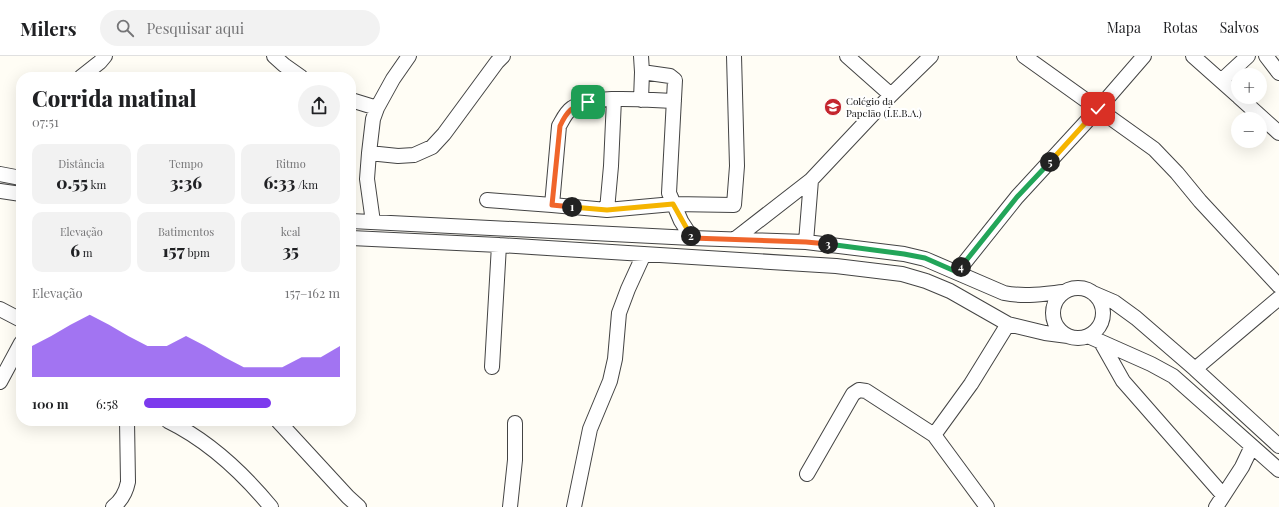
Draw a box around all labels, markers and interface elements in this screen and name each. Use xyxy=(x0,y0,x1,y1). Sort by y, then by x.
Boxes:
search box xyxy=(100,10,380,46)
text: Milers xyxy=(20,15,76,41)
icon: search xyxy=(114,17,136,39)
text: Pesquisar aqui xyxy=(146,18,244,38)
text: Mapa xyxy=(1107,18,1141,37)
text: Rotas xyxy=(1163,18,1198,37)
text: Salvos xyxy=(1220,18,1259,37)
map controls xyxy=(1231,68,1267,148)
button: + xyxy=(1231,68,1267,104)
text: Corrida matinal xyxy=(32,83,196,113)
button: share xyxy=(298,85,340,127)
pin xyxy=(571,85,605,119)
icon: arrive xyxy=(577,91,599,113)
pin xyxy=(1081,92,1115,126)
place label: Colégio da Papelão (I.E.B.A.) xyxy=(846,94,922,120)
school or university icon: Colégio da Papelão (I.E.B.A.) xyxy=(823,97,843,117)
icon: check xyxy=(1087,98,1109,120)
button: − xyxy=(1231,112,1267,148)
text: 07:51 xyxy=(32,113,59,130)
pin: 5 xyxy=(1040,152,1060,172)
text: 5 xyxy=(1047,154,1053,169)
text: Distância xyxy=(58,156,104,171)
text: Tempo xyxy=(169,156,203,171)
text: Ritmo xyxy=(276,156,306,171)
text: 0.55 xyxy=(56,171,88,193)
text: 3:36 xyxy=(170,171,202,193)
text: 6:33 xyxy=(263,171,295,193)
text: km xyxy=(88,177,106,192)
text: /km xyxy=(295,177,318,192)
pin: 1 xyxy=(562,197,582,217)
text: 1 xyxy=(570,199,574,214)
text: Elevação xyxy=(60,224,103,239)
text: Batimentos xyxy=(158,224,214,239)
text: kcal xyxy=(281,224,301,239)
pin: 2 xyxy=(681,226,701,246)
text: 2 xyxy=(688,228,694,243)
pin: 3 xyxy=(818,234,838,254)
text: 3 xyxy=(825,236,831,251)
text: 6 xyxy=(70,239,80,261)
text: 157 xyxy=(162,239,185,261)
text: 35 xyxy=(282,239,299,261)
text: m xyxy=(80,245,92,260)
text: bpm xyxy=(185,245,210,260)
pin: 4 xyxy=(951,257,971,277)
text: 4 xyxy=(958,259,964,274)
text: Elevação xyxy=(32,284,83,301)
text: 157–162 m xyxy=(285,284,340,301)
text: 100 m xyxy=(32,395,69,412)
text: 6:58 xyxy=(96,395,118,412)

